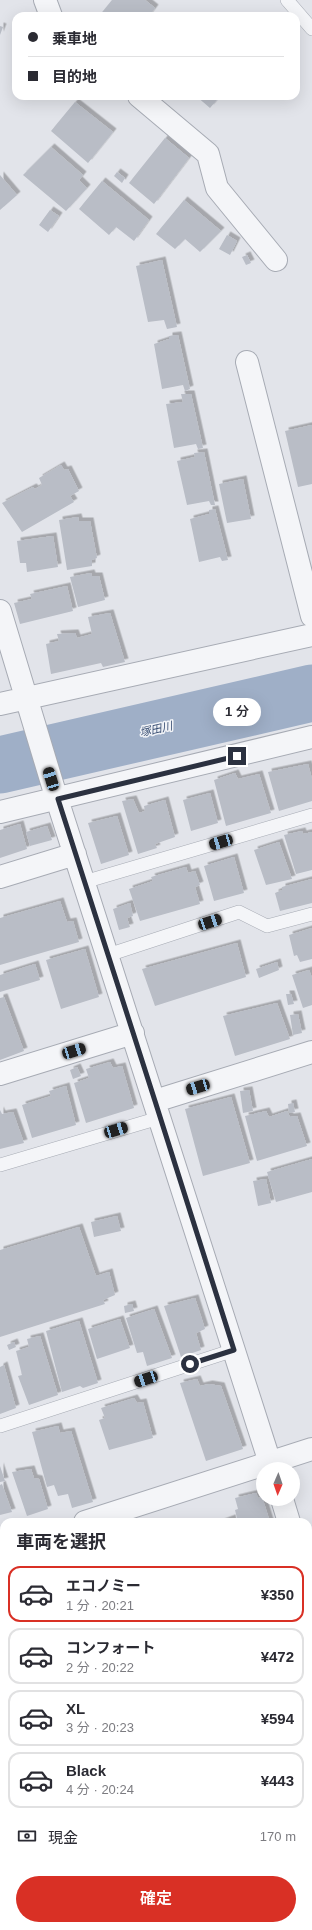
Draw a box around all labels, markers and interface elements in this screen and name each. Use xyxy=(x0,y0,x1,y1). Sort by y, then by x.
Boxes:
text: 乗車地 xyxy=(52,30,97,47)
text: 目的地 xyxy=(52,68,97,85)
callout: 1 分 xyxy=(213,698,261,726)
text: 1 分 xyxy=(225,704,249,719)
water label: 塚田川 xyxy=(139,719,174,739)
route end xyxy=(228,747,246,765)
car xyxy=(42,766,60,792)
car xyxy=(208,833,234,851)
car xyxy=(197,913,223,931)
car xyxy=(61,1042,87,1060)
car xyxy=(185,1078,211,1096)
car xyxy=(103,1121,129,1139)
route start xyxy=(181,1355,199,1373)
car xyxy=(133,1370,159,1388)
north arrow xyxy=(256,1462,300,1506)
map controls xyxy=(256,1462,300,1506)
text: 車両を選択 xyxy=(16,1532,106,1552)
icon: car xyxy=(18,1576,54,1612)
text: エコノミー xyxy=(66,1577,141,1594)
text: ¥350 xyxy=(261,1586,294,1603)
text: 1 分 · 20:21 xyxy=(66,1598,134,1613)
icon: car xyxy=(18,1638,54,1674)
text: コンフォート xyxy=(66,1639,156,1656)
text: ¥472 xyxy=(261,1648,294,1665)
text: 2 分 · 20:22 xyxy=(66,1660,134,1675)
icon: car xyxy=(18,1700,54,1736)
text: XL xyxy=(66,1700,85,1717)
text: ¥594 xyxy=(261,1710,294,1727)
text: 3 分 · 20:23 xyxy=(66,1720,134,1735)
icon: car xyxy=(18,1762,54,1798)
text: Black xyxy=(66,1762,106,1779)
text: ¥443 xyxy=(261,1772,294,1789)
text: 4 分 · 20:24 xyxy=(66,1782,134,1797)
icon: cash xyxy=(16,1825,38,1847)
text: 現金 xyxy=(48,1829,78,1846)
text: 170 m xyxy=(260,1829,296,1844)
button: 確定 xyxy=(16,1876,296,1922)

